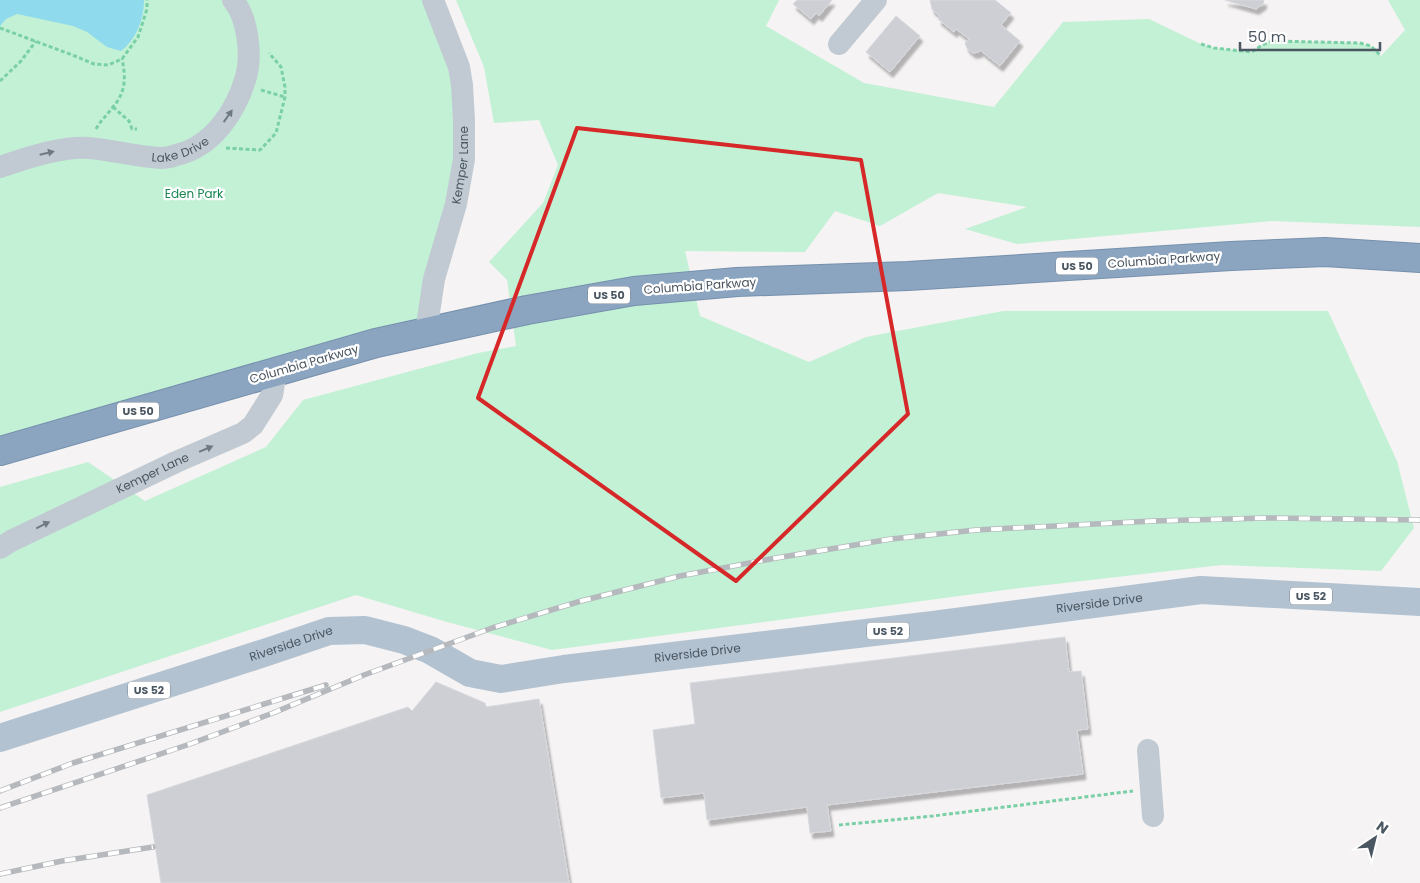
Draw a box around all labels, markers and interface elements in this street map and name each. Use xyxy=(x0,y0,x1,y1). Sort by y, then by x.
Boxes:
scale bar xyxy=(1240,20,1380,52)
text: 50 m xyxy=(1248,26,1286,47)
one-way arrow xyxy=(223,109,233,123)
street label: Kemper Lane xyxy=(447,126,472,206)
street label: Lake Drive xyxy=(151,132,212,166)
one-way arrow xyxy=(39,149,54,157)
park label: Eden Park xyxy=(165,185,224,202)
street label: Columbia Parkway xyxy=(1107,247,1221,272)
road number: US 50 xyxy=(1056,258,1098,274)
street label: Columbia Parkway xyxy=(643,273,757,298)
road number: US 50 xyxy=(588,286,630,304)
street label: Columbia Parkway xyxy=(247,340,361,387)
road number: US 50 xyxy=(117,402,159,420)
one-way arrow xyxy=(199,444,213,452)
street label: Kemper Lane xyxy=(113,448,191,497)
one-way arrow xyxy=(36,521,51,530)
road number: US 52 xyxy=(1290,588,1332,604)
street label: Riverside Drive xyxy=(1055,589,1144,617)
street label: Riverside Drive xyxy=(247,621,335,665)
road number: US 52 xyxy=(867,622,909,640)
street label: Riverside Drive xyxy=(653,639,742,666)
road number: US 52 xyxy=(128,682,170,698)
north arrow xyxy=(1350,813,1400,863)
text: N xyxy=(1372,816,1393,839)

